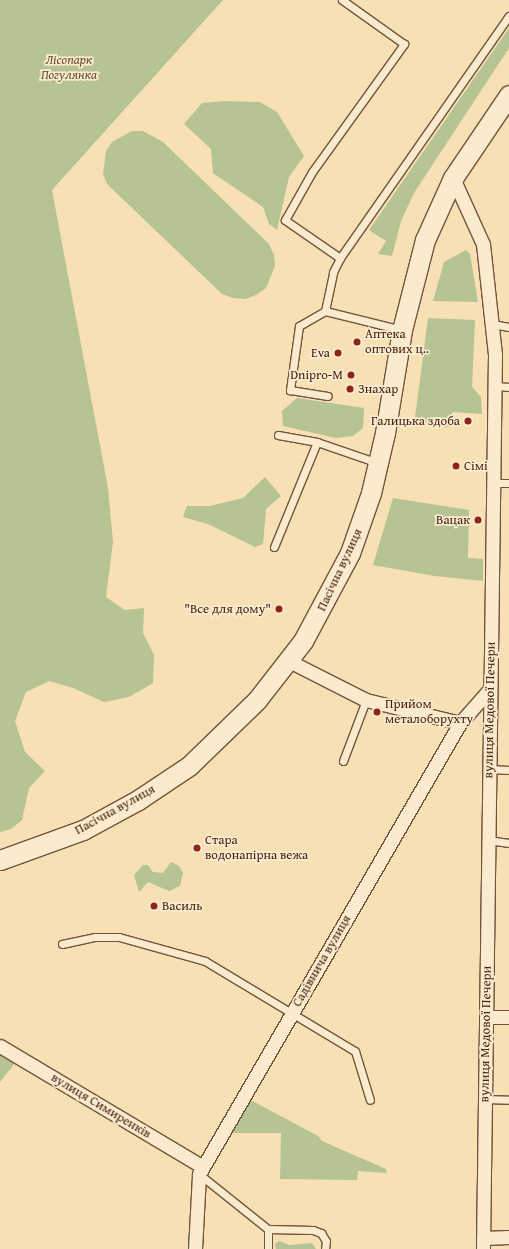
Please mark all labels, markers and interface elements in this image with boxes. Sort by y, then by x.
park label: Лісопарк Погулянка [41,53,97,84]
place label: Аптека оптових ц‥ [365,327,429,358]
marker: Аптека оптових ц‥ [352,337,362,347]
place label: Eva [311,345,330,361]
marker: Eva [333,348,343,358]
place label: Dnipro-M [290,367,343,383]
marker: Dnipro-M [346,370,356,380]
place label: Знахар [358,381,398,397]
marker: Знахар [345,384,355,394]
place label: Галицька здоба [371,413,460,429]
marker: Галицька здоба [463,416,473,426]
place label: Сімі [464,458,488,474]
marker: Сімі [451,461,461,471]
place label: Вацак [436,512,470,528]
marker: Вацак [473,515,483,525]
street label: Пасічна вулиця [314,526,366,614]
place label: "Все для дому" [184,601,271,617]
marker: "Все для дому" [274,604,284,614]
street label: вулиця Медової Печери [481,641,499,779]
place label: Прийом металоборухту [385,697,473,728]
marker: Прийом металоборухту [372,707,382,717]
street label: Пасічна вулиця [72,782,158,838]
place label: Стара водонапірна вежа [205,833,308,864]
marker: Стара водонапірна вежа [192,843,202,853]
place label: Василь [162,898,202,914]
marker: Василь [149,901,159,911]
street label: Садівнича вулиця [289,912,355,1010]
street label: вулиця Медової Печери [477,965,495,1103]
street label: вулиця Симиренків [48,1070,154,1142]

